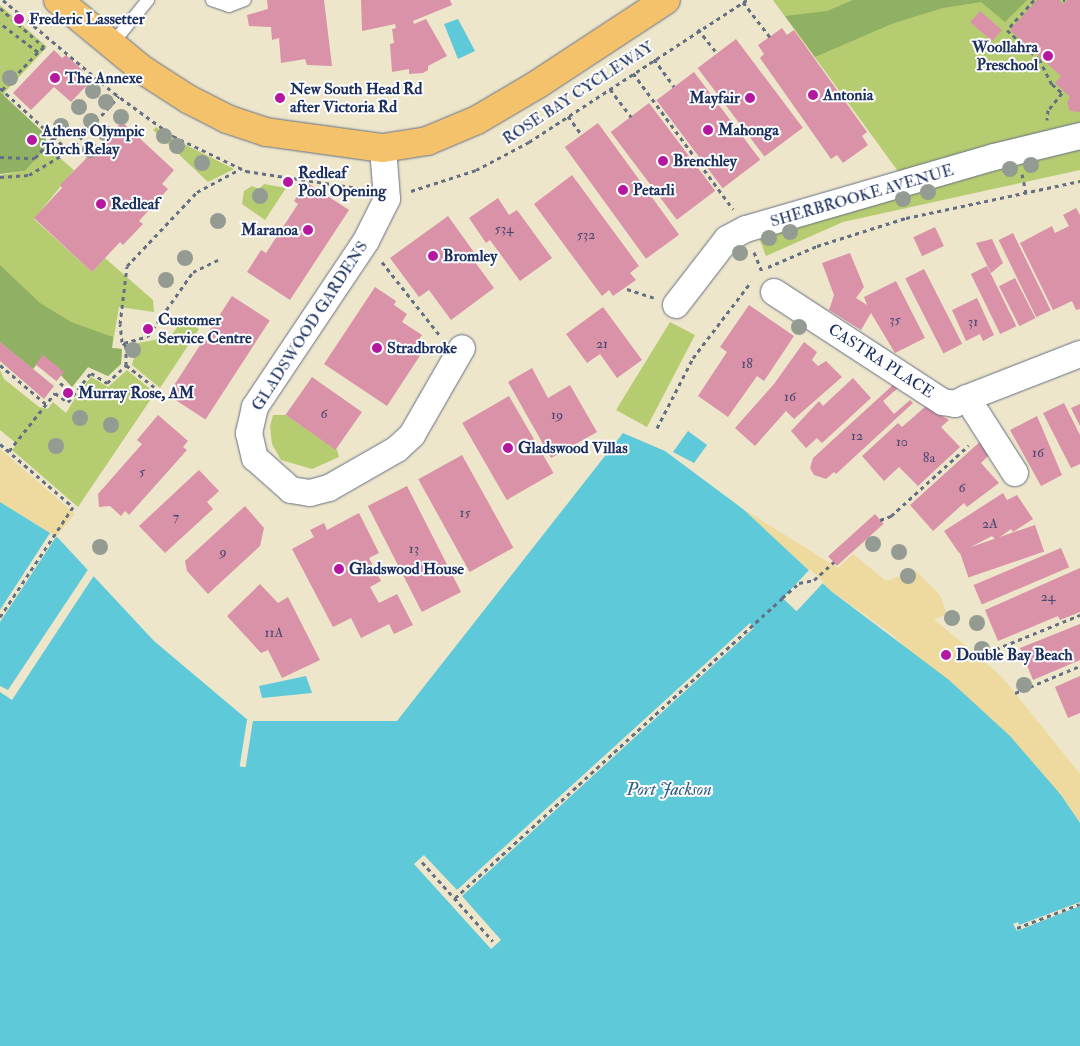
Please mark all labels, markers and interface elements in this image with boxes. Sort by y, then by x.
place label: Frederic Lassetter [29,9,145,29]
marker: Frederic Lassetter [13,13,25,25]
street label: ROSE BAY CYCLEWAY [499,37,657,149]
place label: Woollahra Preschool [972,37,1038,75]
marker: Woollahra Preschool [1042,50,1054,62]
place label: The Annexe [65,68,142,88]
marker: The Annexe [49,72,61,84]
place label: New South Head Rd after Victoria Rd [290,79,422,117]
place label: Antonia [823,85,873,105]
place label: Mayfair [689,88,740,108]
marker: Antonia [807,89,819,101]
marker: New South Head Rd after Victoria Rd [274,92,286,104]
marker: Mayfair [744,92,756,104]
place label: Mahonga [718,120,779,140]
place label: Athens Olympic Torch Relay [42,121,145,159]
marker: Mahonga [702,124,714,136]
marker: Athens Olympic Torch Relay [26,134,38,146]
place label: Brenchley [673,151,737,171]
marker: Brenchley [657,155,669,167]
street label: SHERBROOKE AVENUE [768,161,956,231]
place label: Redleaf Pool Opening [298,163,386,201]
marker: Redleaf Pool Opening [282,176,294,188]
place label: Petarli [633,180,675,200]
marker: Petarli [617,184,629,196]
place label: Redleaf [111,194,159,214]
marker: Redleaf [95,198,107,210]
place label: Maranoa [241,220,298,240]
house number: 534 [494,221,514,237]
marker: Maranoa [302,224,314,236]
house number: 532 [577,227,595,243]
street label: GLADSWOOD GARDENS [248,238,372,414]
place label: Bromley [443,246,497,266]
marker: Bromley [427,250,439,262]
place label: Customer Service Centre [158,310,252,348]
house number: 35 [889,312,901,328]
house number: 31 [968,314,978,330]
street label: CASTRA PLACE [825,320,937,402]
marker: Customer Service Centre [142,323,154,335]
house number: 21 [596,336,608,352]
place label: Stradbroke [387,338,457,358]
marker: Stradbroke [371,342,383,354]
house number: 18 [741,356,753,372]
place label: Murray Rose, AM [78,383,194,403]
marker: Murray Rose, AM [62,387,74,399]
house number: 16 [784,389,796,405]
house number: 6 [320,406,328,422]
house number: 19 [551,407,563,423]
house number: 12 [851,428,863,444]
house number: 10 [896,434,908,450]
place label: Gladswood Villas [518,438,628,458]
marker: Gladswood Villas [502,442,514,454]
house number: 16 [1032,445,1044,461]
house number: 8a [923,450,935,466]
house number: 5 [139,464,145,480]
house number: 6 [958,480,966,496]
house number: 15 [459,505,471,521]
house number: 7 [173,509,179,525]
house number: 2A [982,516,998,532]
house number: 13 [409,541,419,557]
house number: 9 [219,544,227,560]
place label: Gladswood House [349,559,464,579]
marker: Gladswood House [333,563,345,575]
house number: 24 [1041,589,1055,605]
house number: 11A [265,625,283,641]
place label: Double Bay Beach [956,645,1073,665]
marker: Double Bay Beach [940,649,952,661]
water label: Port Jackson [626,779,712,801]

